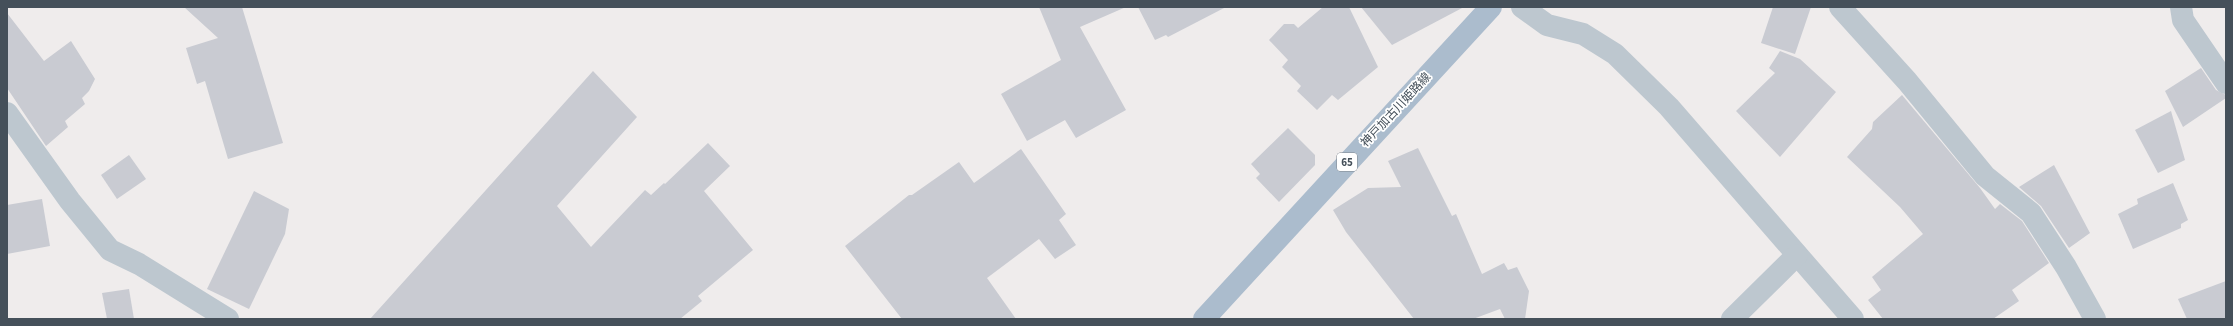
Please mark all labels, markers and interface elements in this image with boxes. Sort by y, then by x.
street label: 神戸加古川姫路線 [1357,69,1435,151]
road number: 65 [1337,153,1357,171]

